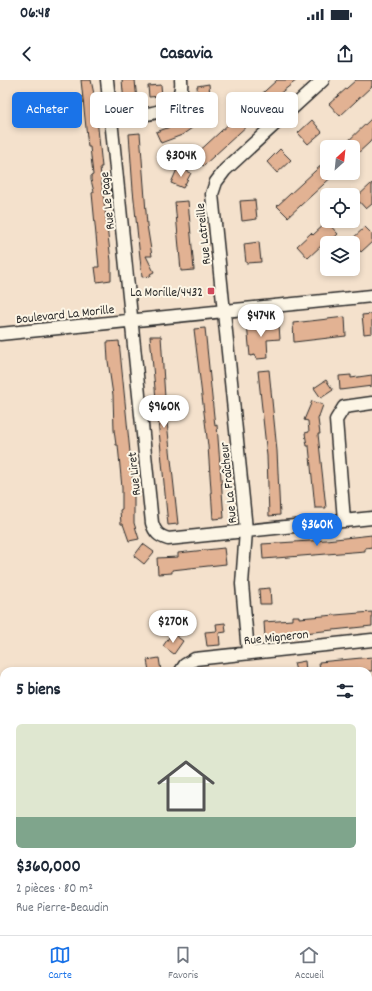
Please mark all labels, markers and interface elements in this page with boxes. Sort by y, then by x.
text: 06:48 [20,3,50,25]
text: Casavia [160,42,212,67]
icon: back [16,43,38,65]
icon: share [334,43,356,65]
chip: Acheter [12,92,82,128]
chip: Louer [90,92,148,128]
chip: Filtres [156,92,218,128]
chip: Nouveau [226,92,298,128]
north arrow [320,140,360,180]
map controls [320,140,360,276]
pin: $304K [153,144,209,178]
text: $304K [166,147,196,166]
street label: Rue Le Page [96,171,121,231]
button: locate [320,188,360,228]
street label: Rue Latreille [192,202,217,265]
button: layers [320,236,360,276]
place label: La Morille/4432 [130,284,203,303]
marker: La Morille/4432 [206,286,216,296]
street label: Boulevard La Morille [15,301,116,330]
pin: $474K [233,304,289,338]
text: $474K [247,307,275,326]
pin: $960K [136,395,192,429]
text: $960K [148,398,180,417]
street label: Rue La Fraîcheur [216,441,243,524]
street label: Rue Liret [124,451,147,496]
pin: $360K [289,513,345,547]
text: $360K [301,516,333,535]
pin: $270K [145,610,201,644]
text: $270K [158,613,188,632]
street label: Rue Migneron [243,626,309,651]
text: 5 biens [16,679,61,703]
icon: filters [334,680,356,702]
icon: home [150,750,222,822]
text: $360,000 [16,856,81,880]
text: 2 pièces · 80 m² [16,880,93,899]
text: Rue Pierre-Beaudin [16,899,109,918]
tab: Carte [48,944,72,984]
tab: Favoris [168,944,198,984]
tab: Accueil [295,944,324,984]

